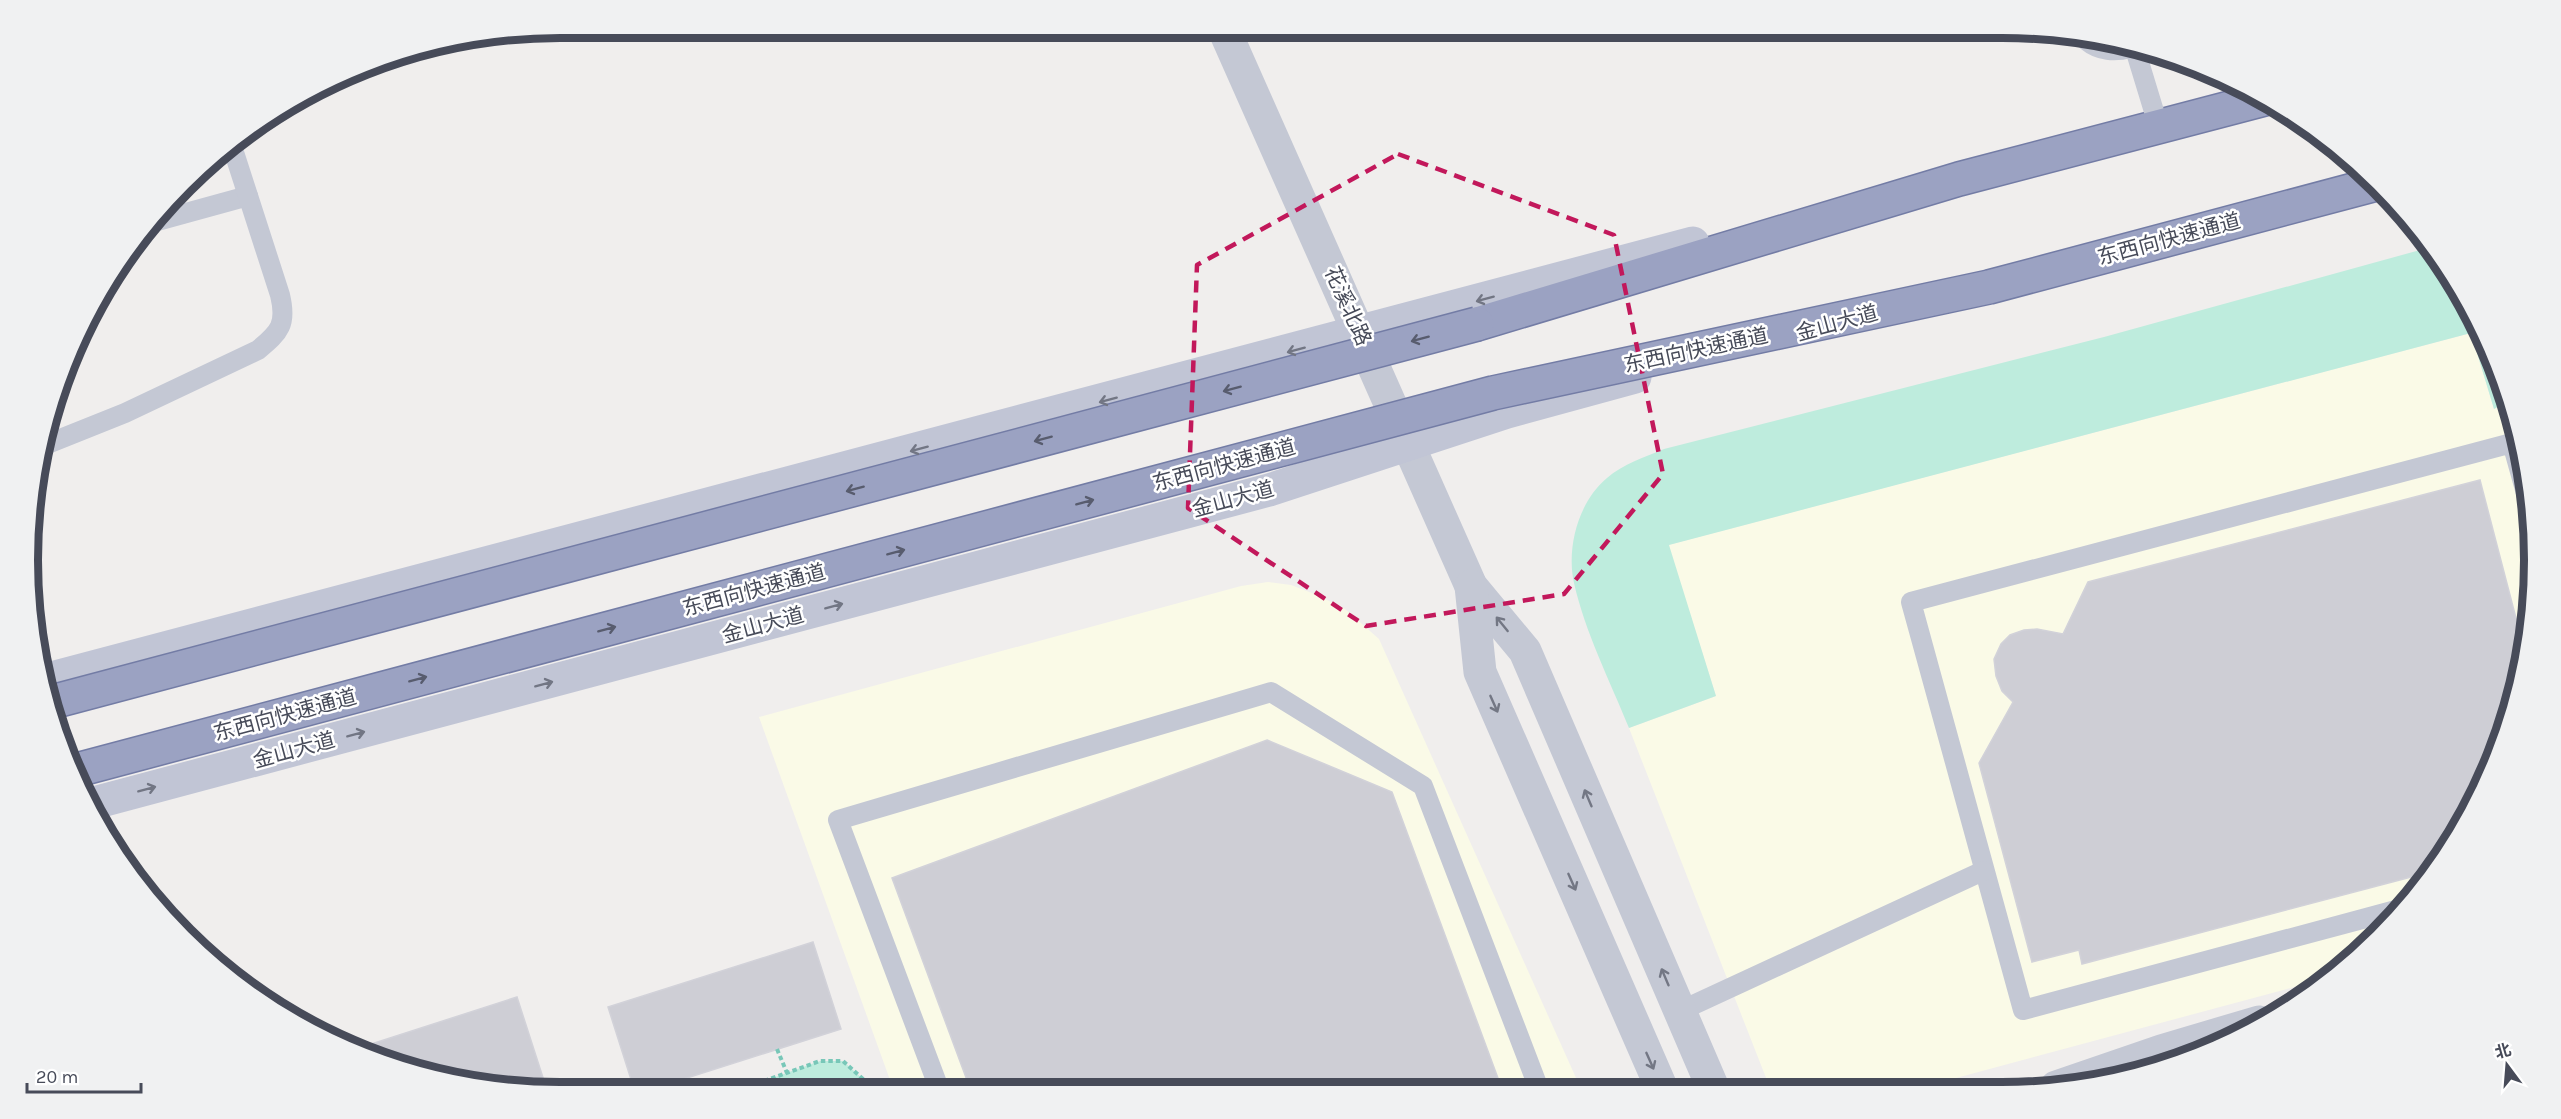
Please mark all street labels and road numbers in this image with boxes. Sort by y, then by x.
street label: 东西向快速通道 [2095,208,2243,270]
street label: 花溪北路 [1320,263,1376,349]
street label: 金山大道 [1793,301,1881,345]
street label: 东西向快速通道 [1622,323,1770,377]
street label: 东西向快速通道 [1150,434,1298,496]
street label: 金山大道 [1189,477,1277,521]
street label: 东西向快速通道 [680,559,828,621]
street label: 金山大道 [719,603,807,647]
street label: 东西向快速通道 [211,684,359,746]
street label: 金山大道 [250,728,338,772]

